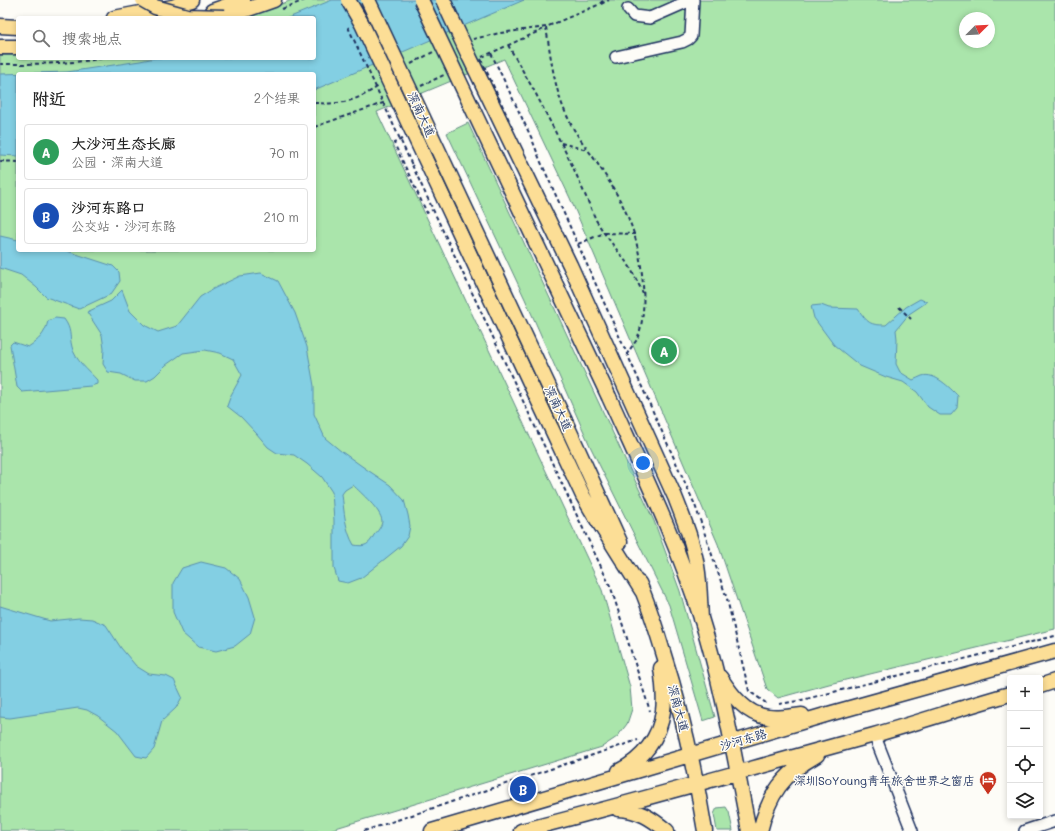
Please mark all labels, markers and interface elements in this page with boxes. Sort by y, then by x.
north arrow [959,12,995,48]
search box [16,16,316,60]
icon: search [30,27,52,49]
text: 搜索地点 [62,28,122,48]
text: 附近 [32,87,66,109]
text: 2个结果 [254,89,300,106]
street label: 深南大道 [405,89,439,139]
text: 大沙河生态长廊 [71,133,176,153]
text: A [41,144,51,161]
text: 70 m [269,144,299,161]
text: 公园 · 深南大道 [71,153,163,170]
text: 沙河东路口 [71,197,146,217]
text: B [42,208,50,225]
text: 210 m [263,208,299,225]
text: 公交站 · 沙河东路 [71,217,176,234]
pin: A [651,336,677,366]
street label: 深南大道 [542,383,576,433]
your location [633,453,653,473]
map controls [1007,675,1043,819]
button: + [1007,675,1043,711]
street label: 深南大道 [665,683,693,733]
button: − [1007,711,1043,747]
street label: 沙河东路 [718,725,768,753]
button: locate [1007,747,1043,783]
hotel icon: 深圳SoYoung青年旅舍世界之窗店 [978,770,998,795]
place label: 深圳SoYoung青年旅舍世界之窗店 [794,772,975,788]
pin: B [510,774,536,804]
button: layers [1007,783,1043,819]

